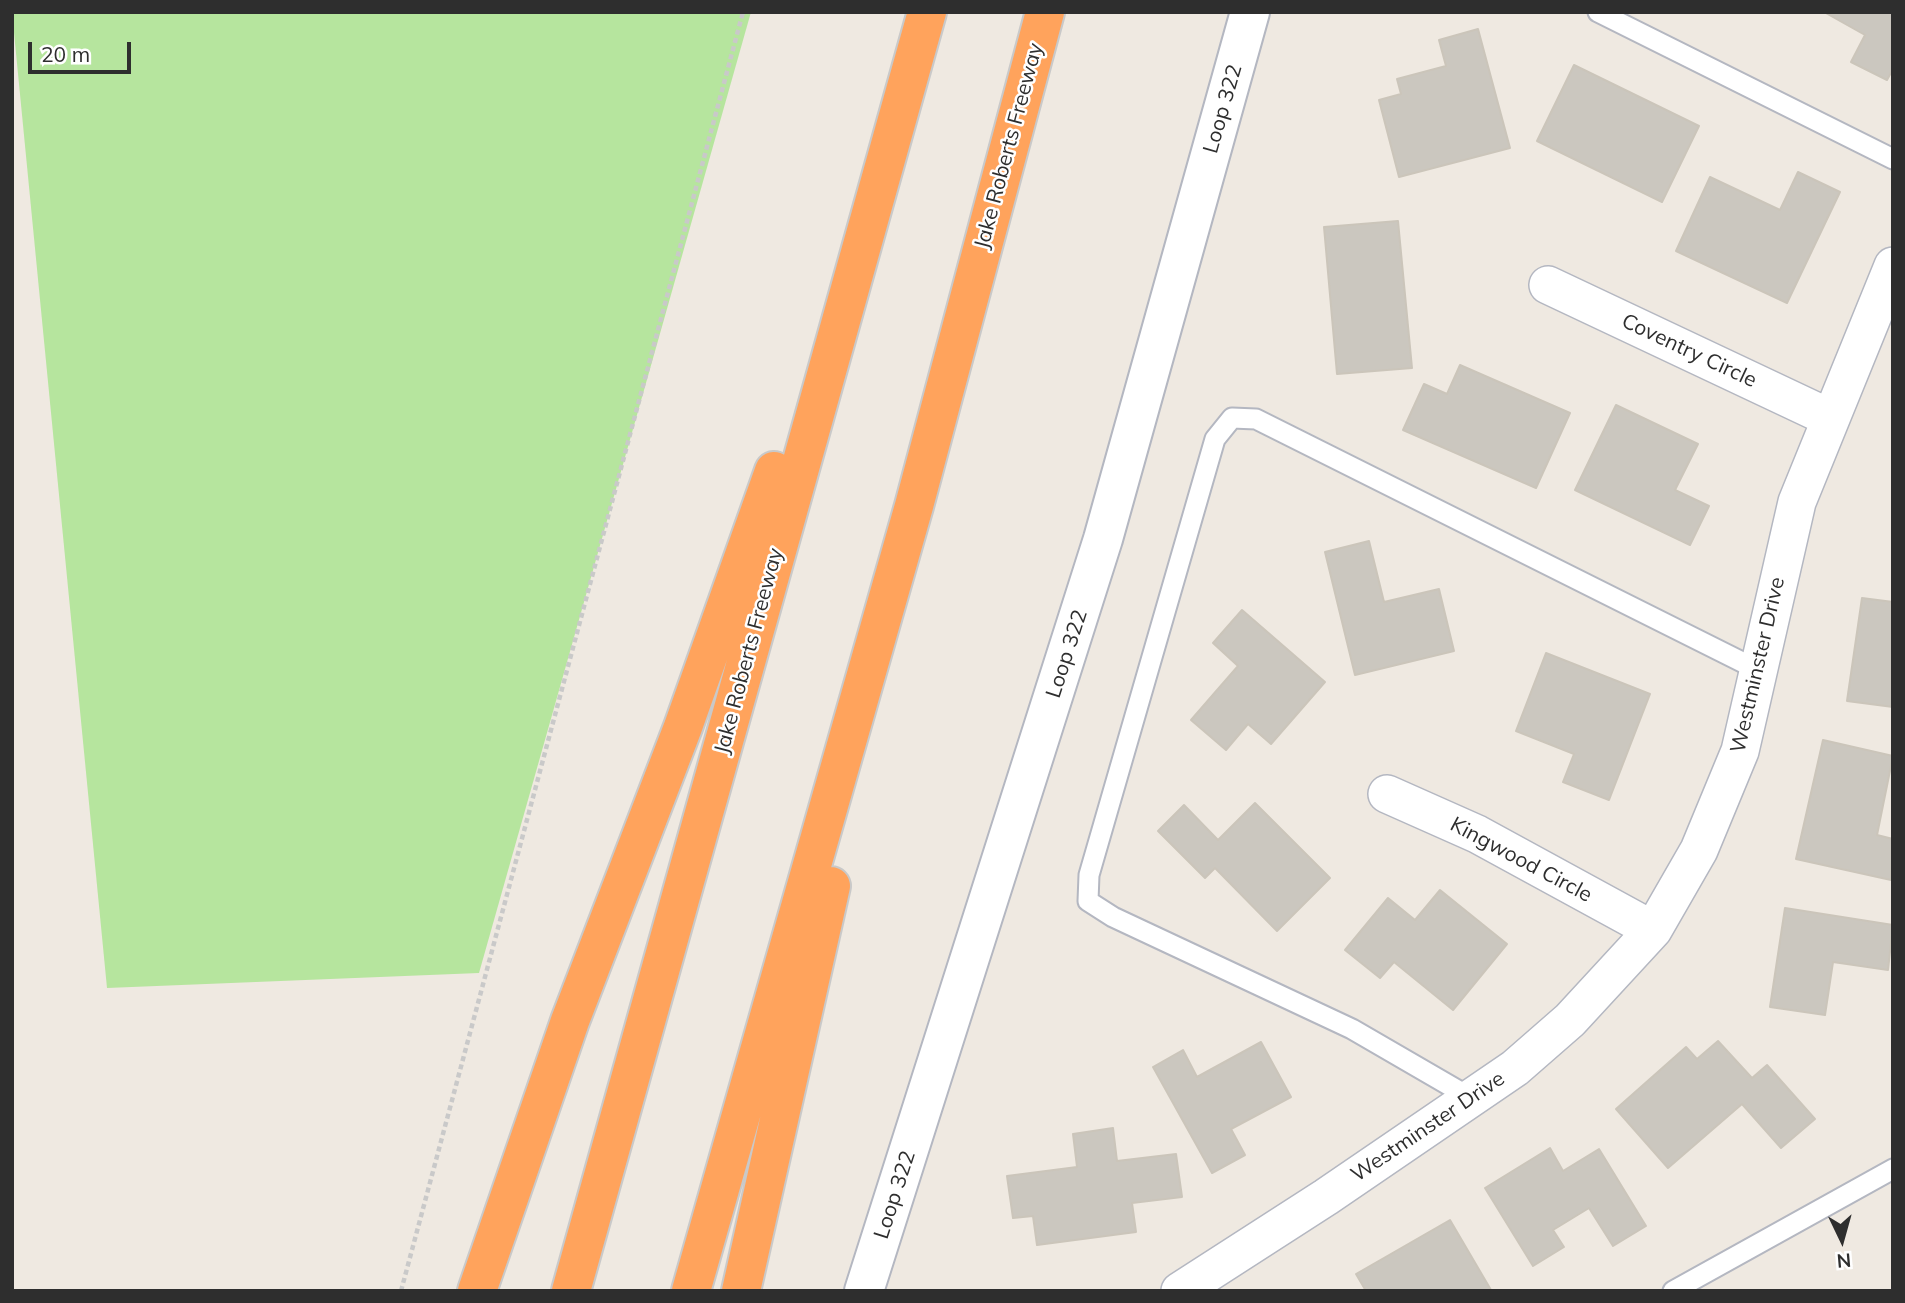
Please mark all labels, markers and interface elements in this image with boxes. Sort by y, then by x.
scale bar [32,28,135,72]
street label: Jake Roberts Freeway [969,40,1049,252]
text: 20 m [41,41,90,67]
street label: Loop 322 [1198,62,1248,156]
street label: Coventry Circle [1617,309,1761,393]
street label: Jake Roberts Freeway [709,545,789,757]
street label: Westminster Drive [1726,575,1790,755]
street label: Loop 322 [1041,607,1093,701]
street label: Kingwood Circle [1446,812,1596,908]
street label: Westminster Drive [1346,1066,1510,1188]
street label: Loop 322 [869,1148,921,1242]
north arrow [1807,1205,1877,1275]
text: N [1836,1248,1852,1273]

